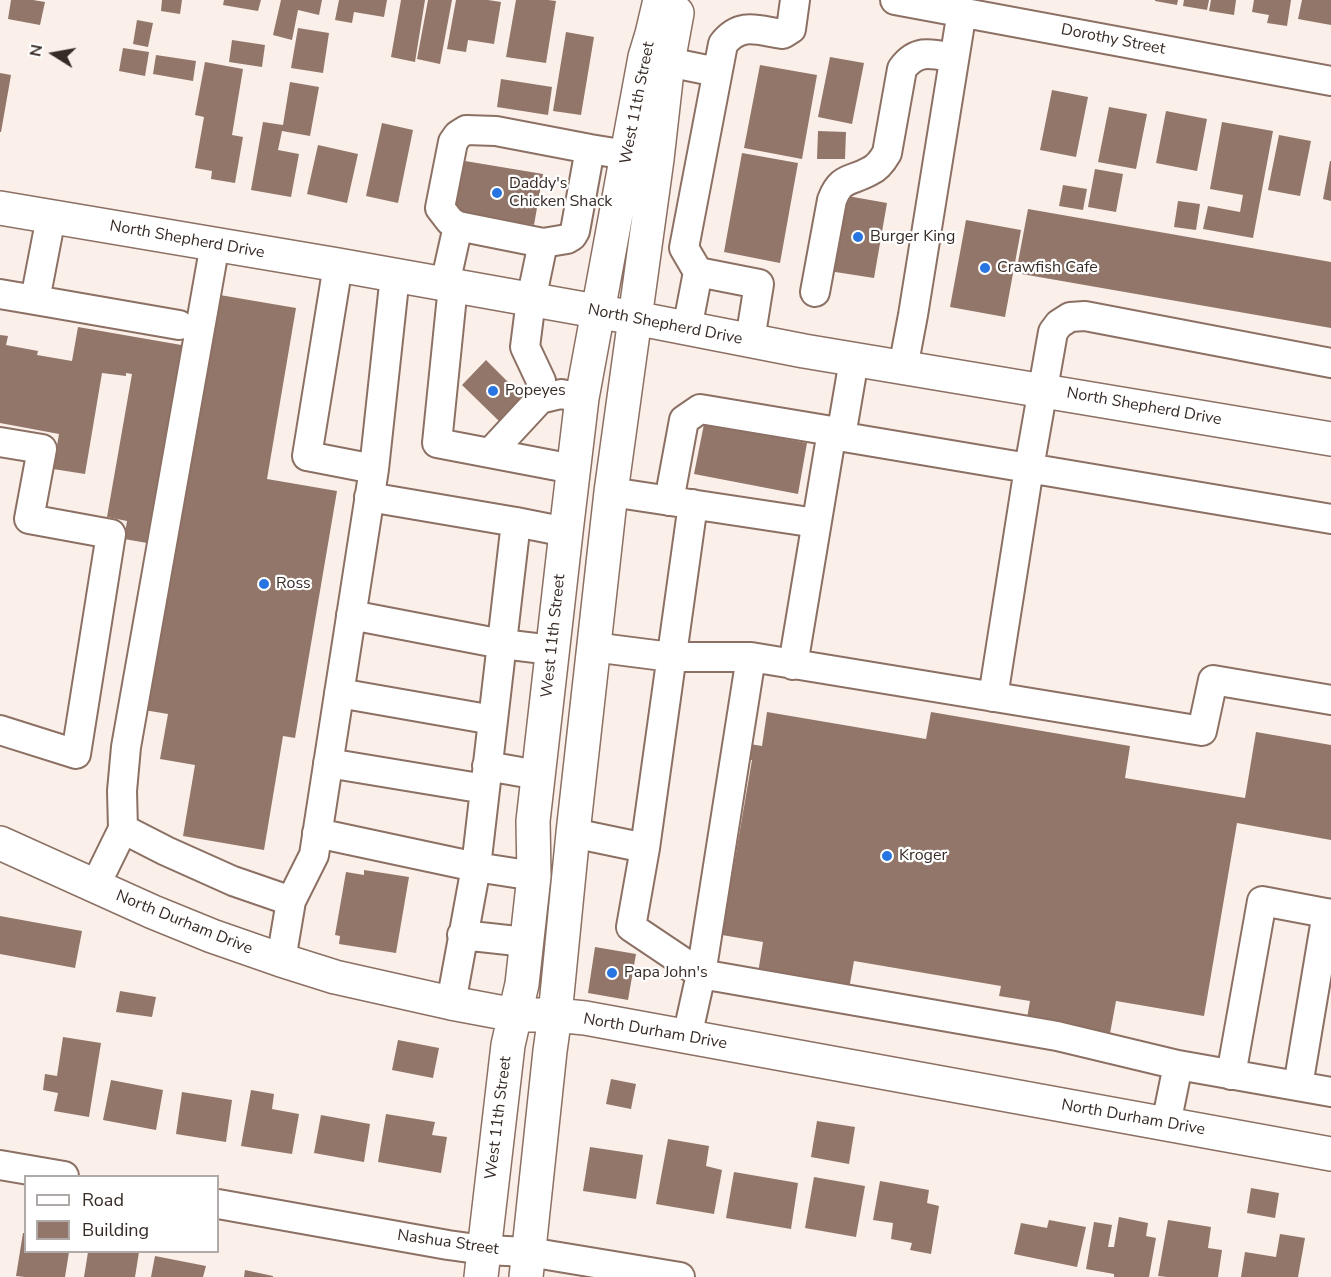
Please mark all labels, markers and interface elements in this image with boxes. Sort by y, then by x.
street label: Dorothy Street [1059,20,1167,60]
north arrow [24,24,84,84]
street label: West 11th Street [617,40,659,166]
text: N [24,43,48,59]
place label: Daddy's Chicken Shack [509,174,612,212]
marker: Daddy's Chicken Shack [490,186,504,200]
street label: North Shepherd Drive [108,217,266,263]
place label: Burger King [870,227,955,247]
marker: Burger King [851,230,865,244]
place label: Crawfish Cafe [997,258,1098,278]
marker: Crawfish Cafe [978,261,992,275]
street label: North Shepherd Drive [586,301,744,349]
place label: Popeyes [505,381,566,401]
marker: Popeyes [486,384,500,398]
street label: North Shepherd Drive [1065,384,1223,430]
street label: West 11th Street [538,573,570,699]
place label: Ross [276,574,311,594]
marker: Ross [257,577,271,591]
place label: Kroger [899,846,947,866]
marker: Kroger [880,849,894,863]
street label: North Durham Drive [113,887,255,959]
place label: Papa John's [624,963,708,983]
marker: Papa John's [605,966,619,980]
street label: North Durham Drive [582,1010,728,1054]
street label: West 11th Street [482,1055,516,1181]
street label: North Durham Drive [1060,1096,1206,1140]
legend [24,1175,219,1253]
text: Road [82,1188,124,1212]
text: Building [82,1218,149,1242]
street label: Nashua Street [396,1226,500,1260]

